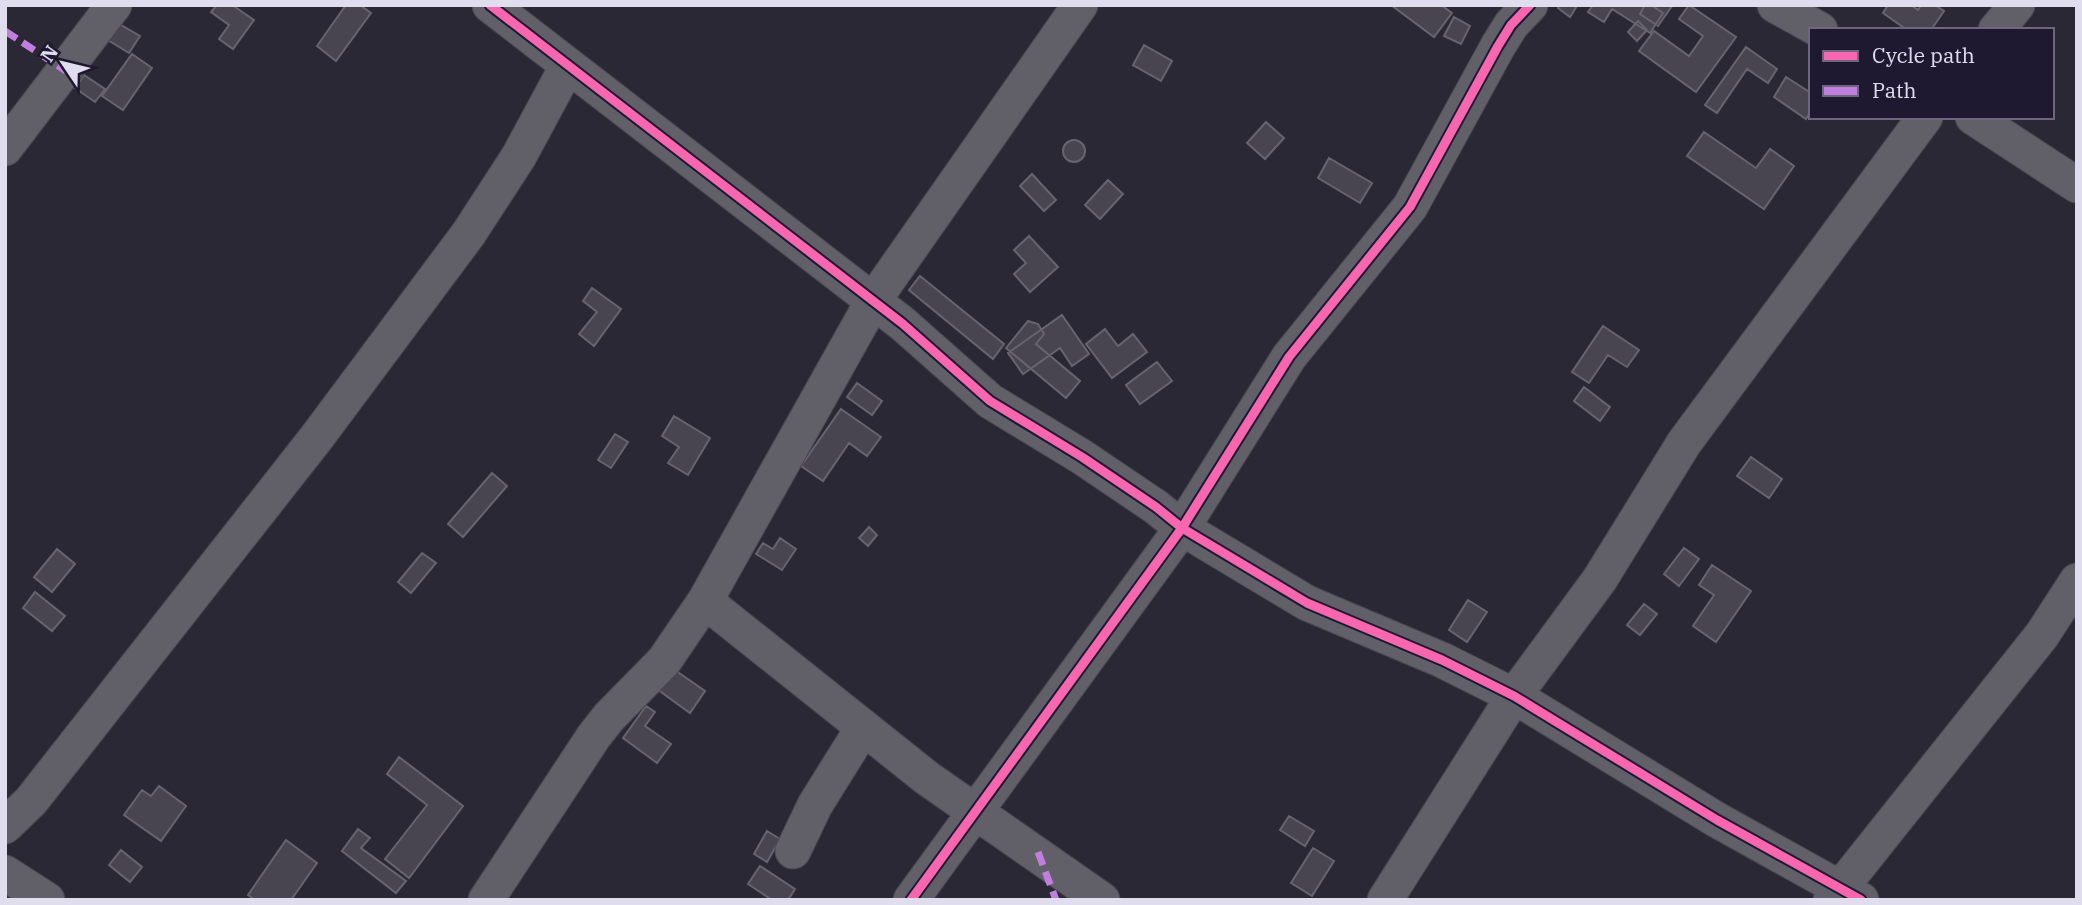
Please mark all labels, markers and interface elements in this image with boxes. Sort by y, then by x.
north arrow [28,28,98,98]
legend [1809,28,2054,119]
text: N [35,40,63,66]
text: Cycle path [1872,41,1975,69]
text: Path [1872,76,1917,104]

